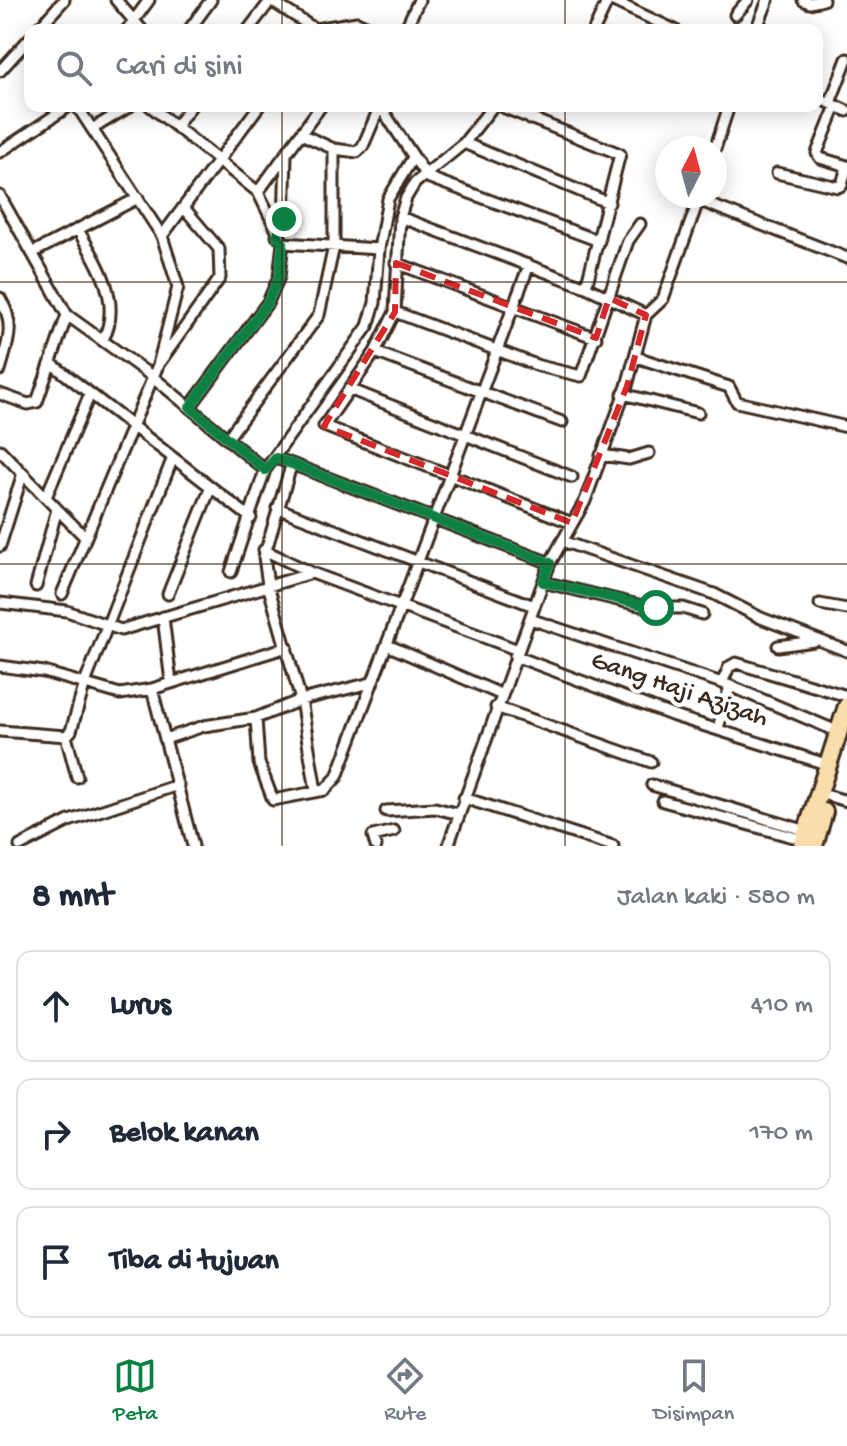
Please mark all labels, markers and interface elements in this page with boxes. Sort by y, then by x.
search box [24,24,823,112]
icon: search [52,46,96,90]
text: Cari di sini [116,51,243,86]
north arrow [655,136,727,208]
route end [266,201,302,237]
route start [638,590,674,626]
street label: Gang Haji Azizah [586,646,772,736]
text: 8 mnt [32,878,113,918]
text: Jalan kaki · 580 m [617,883,815,914]
icon: ahead [34,984,78,1028]
text: Lurus [110,989,171,1024]
text: 410 m [751,991,813,1022]
icon: right [34,1112,78,1156]
text: Belok kanan [110,1117,259,1152]
text: 170 m [750,1119,813,1150]
icon: arrive [34,1240,78,1284]
text: Tiba di tujuan [110,1245,279,1280]
tab: Peta [113,1354,158,1428]
tab: Rute [383,1354,427,1428]
tab: Disimpan [653,1354,734,1428]

